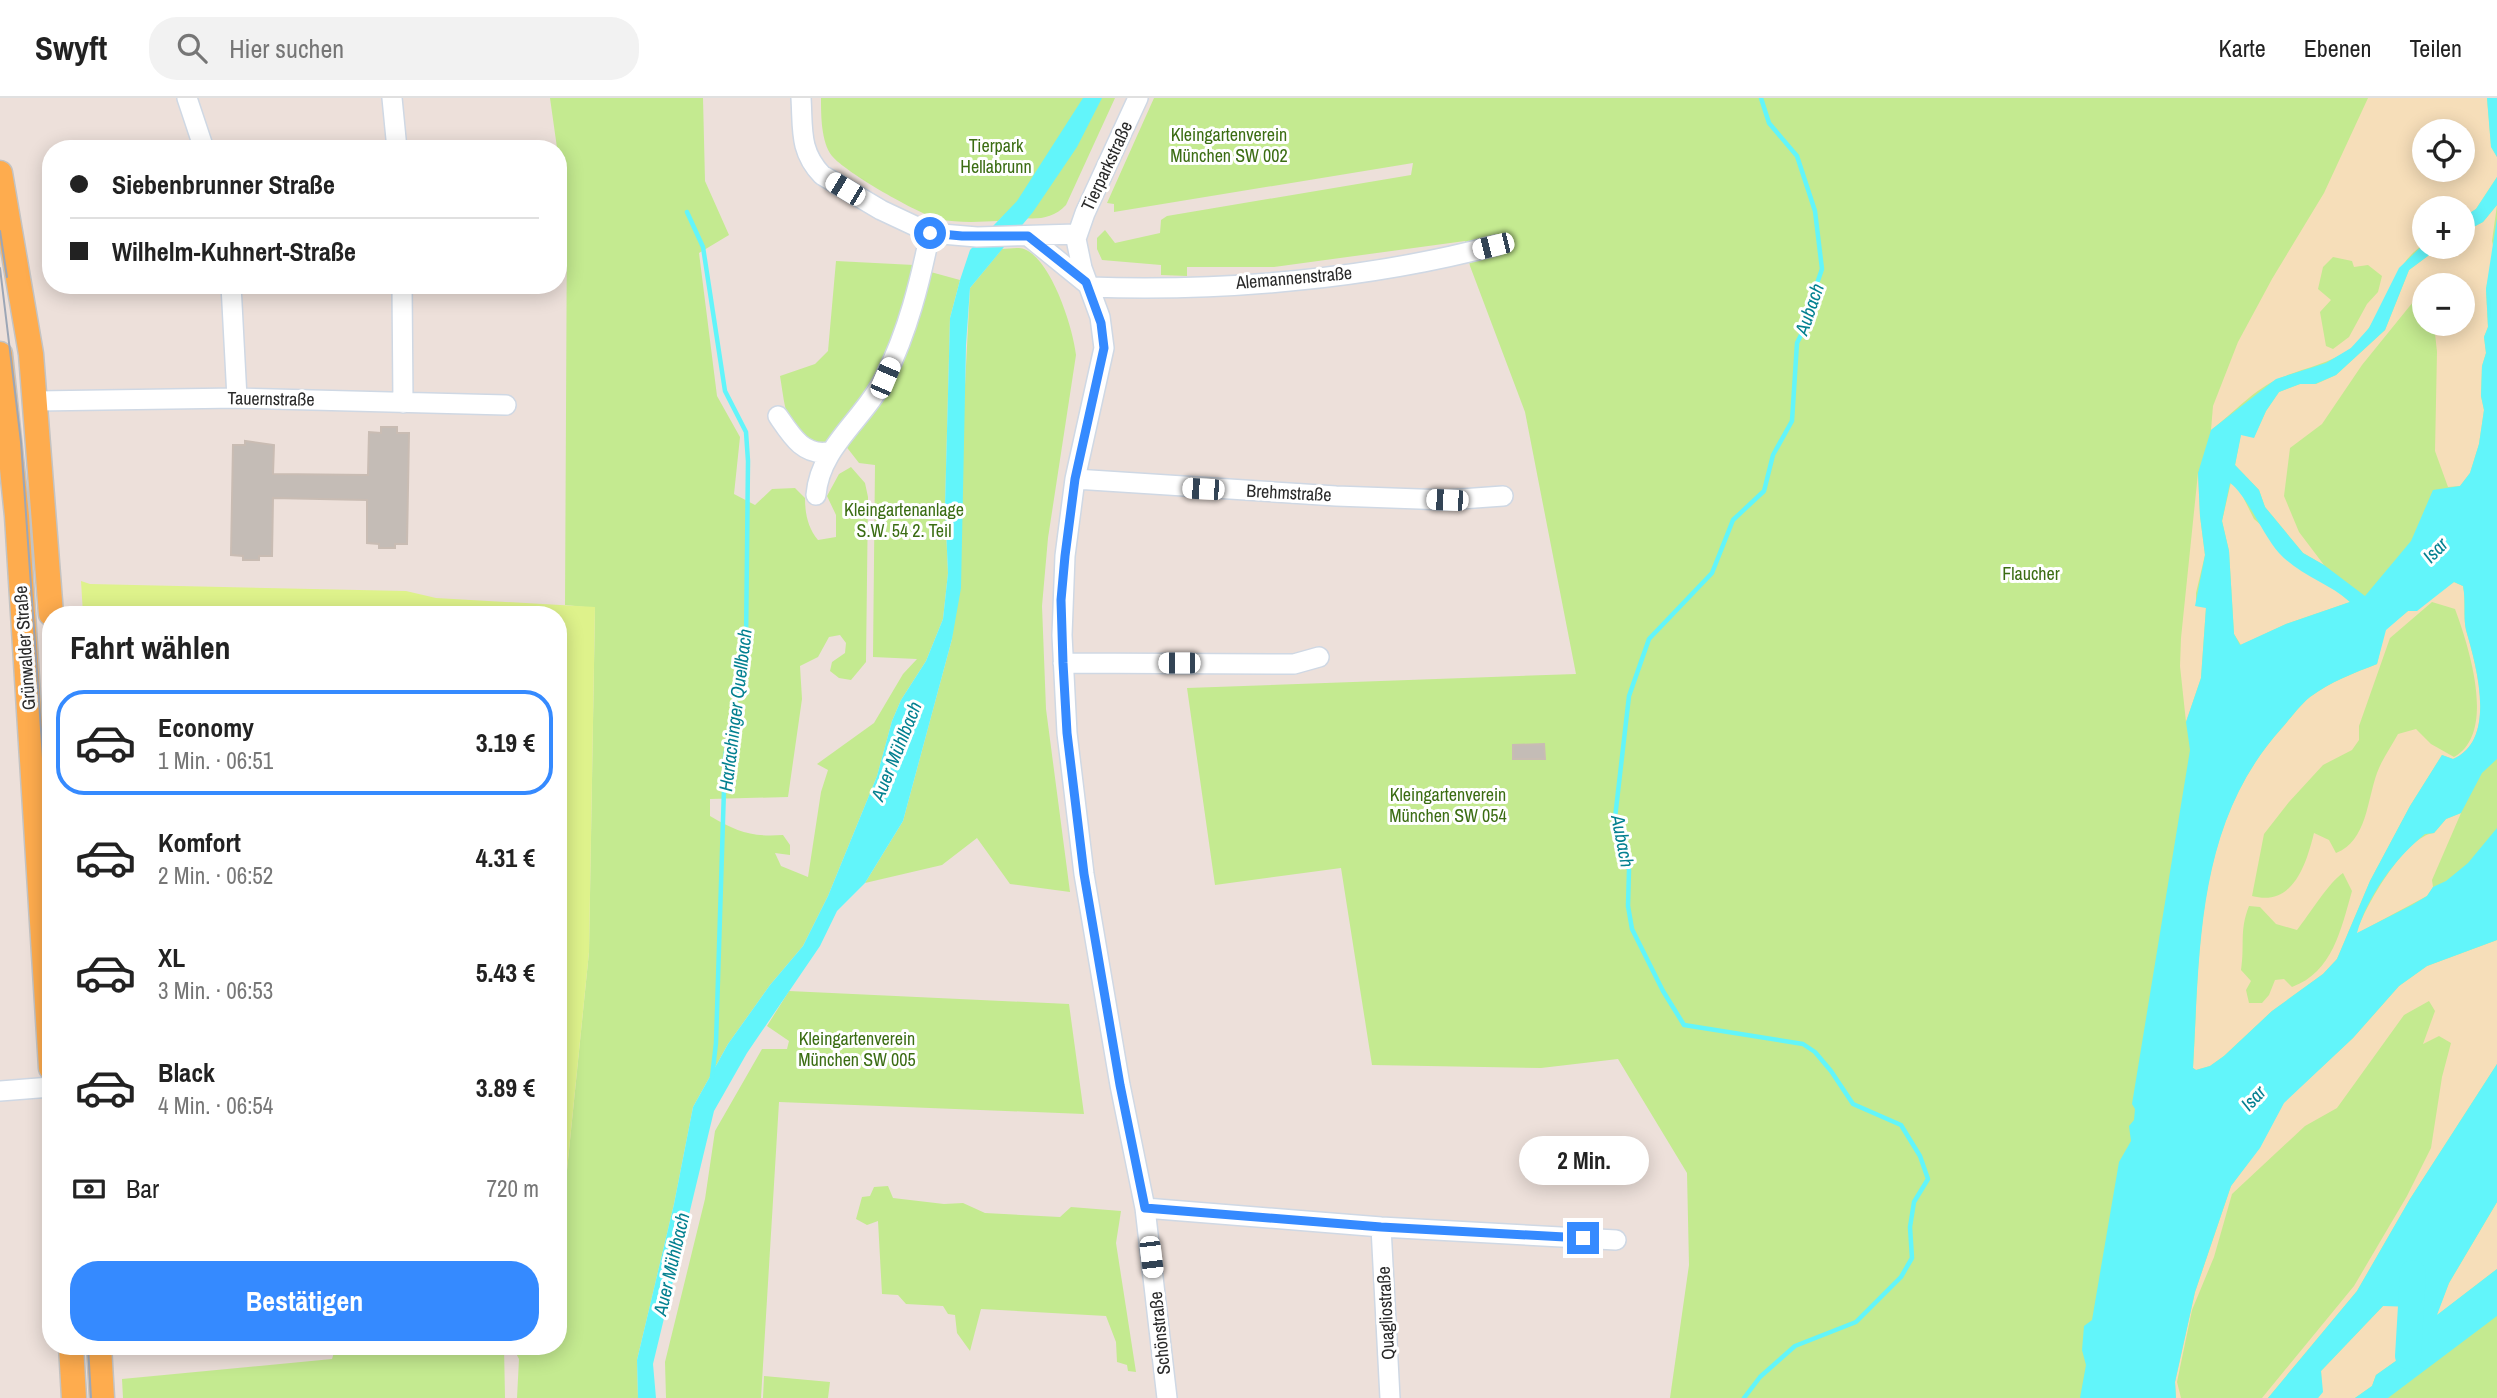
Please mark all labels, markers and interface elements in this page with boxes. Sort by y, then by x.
search box [149,17,639,80]
text: Swyft [35,26,107,70]
icon: search [173,29,211,67]
text: Hier suchen [229,31,344,66]
text: Karte [2219,32,2266,64]
text: Ebenen [2304,32,2371,64]
text: Teilen [2409,32,2462,64]
street label: Tierparkstraße [1075,117,1138,215]
map controls [2412,119,2475,336]
button: locate [2412,119,2475,182]
park label: Kleingartenverein München SW 002 [1170,122,1288,168]
park label: Tierpark Hellabrunn [960,133,1032,179]
text: Siebenbrunner Straße [112,167,335,202]
car [822,169,869,209]
button: + [2412,196,2475,259]
route start [914,217,946,249]
car [1471,231,1516,261]
text: Wilhelm-Kuhnert-Straße [112,234,356,269]
street label: Alemannenstraße [1234,260,1353,295]
button: − [2412,273,2475,336]
water label: Aubach [1788,280,1830,339]
car [868,355,903,401]
street label: Tauernstraße [227,385,315,412]
car [1182,477,1225,501]
street label: Brehmstraße [1246,478,1332,507]
car [1426,489,1469,511]
park label: Kleingartenanlage S.W. 54 2. Teil [844,497,964,543]
water label: Isar [2417,531,2454,568]
park label: Flaucher [2002,561,2060,586]
street label: Grünwalder Straße [8,585,41,711]
text: Fahrt wählen [70,626,231,669]
water label: Harlachinger Quellbach [712,627,758,793]
car [1159,653,1201,674]
water label: Auer Mühlbach [864,698,928,805]
text: Economy [158,710,254,745]
icon: car [74,711,137,774]
text: 3.19 € [476,725,535,760]
text: 1 Min. · 06:51 [158,745,273,776]
park label: Kleingartenverein München SW 054 [1389,782,1507,828]
water label: Aubach [1605,812,1641,869]
text: Komfort [158,825,241,860]
icon: car [74,826,137,889]
text: 4.31 € [476,840,535,875]
text: 2 Min. · 06:52 [158,860,273,891]
text: XL [158,940,185,975]
icon: car [74,941,137,1004]
text: 5.43 € [476,955,535,990]
text: 3 Min. · 06:53 [158,975,273,1006]
park label: Kleingartenverein München SW 005 [798,1026,916,1072]
text: Black [158,1055,215,1090]
icon: car [74,1056,137,1119]
text: 3.89 € [476,1070,535,1105]
water label: Isar [2235,1079,2272,1116]
text: 4 Min. · 06:54 [158,1090,273,1121]
callout: 2 Min. [1518,1136,1648,1186]
text: 2 Min. [1557,1145,1611,1176]
icon: cash [70,1170,108,1208]
text: Bar [126,1171,159,1206]
text: 720 m [487,1173,539,1204]
water label: Auer Mühlbach [646,1210,695,1319]
route end [1567,1222,1599,1254]
car [1139,1235,1164,1279]
button: Bestätigen [70,1261,539,1341]
street label: Quagliostraße [1371,1266,1400,1360]
street label: Schönstraße [1143,1290,1176,1376]

